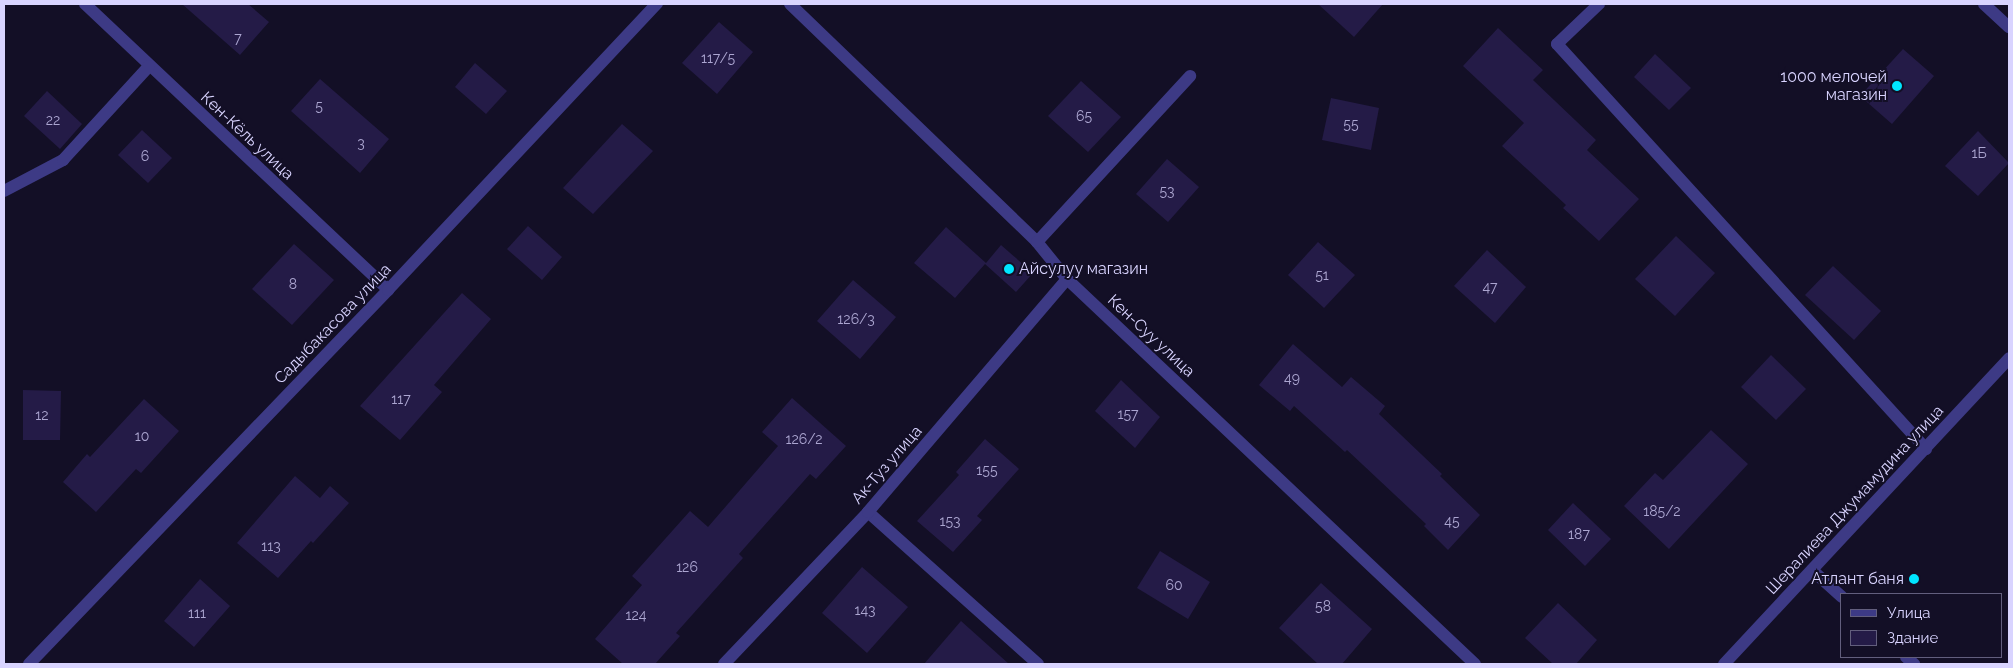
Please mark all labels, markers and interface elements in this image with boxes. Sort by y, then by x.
house number: 7 [234,30,242,46]
house number: 117/5 [701,50,735,66]
place label: 1000 мелочей магазин [1780,67,1887,105]
marker: 1000 мелочей магазин [1891,80,1903,92]
street label: Кен-Кёль улица [196,88,298,184]
house number: 5 [315,98,323,114]
house number: 65 [1076,108,1092,124]
house number: 22 [46,112,60,128]
house number: 55 [1343,116,1359,132]
house number: 3 [357,135,365,151]
house number: 1Б [1971,145,1987,161]
house number: 6 [141,148,149,164]
house number: 53 [1159,183,1175,199]
place label: Айсулуу магазин [1019,259,1148,279]
street label: Садыбакасова улица [270,260,396,388]
marker: Айсулуу магазин [1003,263,1015,275]
house number: 51 [1315,267,1329,283]
house number: 8 [289,276,297,292]
house number: 47 [1482,279,1498,295]
street label: Кен-Суу улица [1103,291,1199,381]
house number: 126/3 [837,311,875,327]
house number: 49 [1284,370,1300,386]
house number: 117 [391,391,411,407]
street label: Шералиева Джумамудина улица [1762,401,1948,599]
house number: 157 [1117,406,1139,422]
house number: 12 [35,407,49,423]
street label: Ак-Туз улица [848,422,926,508]
house number: 10 [135,428,149,444]
house number: 126/2 [785,431,823,447]
house number: 155 [976,462,998,478]
house number: 185/2 [1643,503,1681,519]
house number: 153 [939,513,961,529]
house number: 45 [1444,513,1460,529]
house number: 187 [1568,526,1590,542]
house number: 113 [261,538,281,554]
house number: 126 [676,559,698,575]
place label: Атлант баня [1811,569,1904,589]
marker: Атлант баня [1908,573,1920,585]
house number: 60 [1165,577,1183,593]
legend [1840,593,2003,658]
house number: 58 [1315,598,1331,614]
house number: 143 [854,602,876,618]
text: Улица [1887,604,1931,622]
house number: 111 [188,605,206,621]
house number: 124 [626,607,646,623]
text: Здание [1887,629,1938,647]

